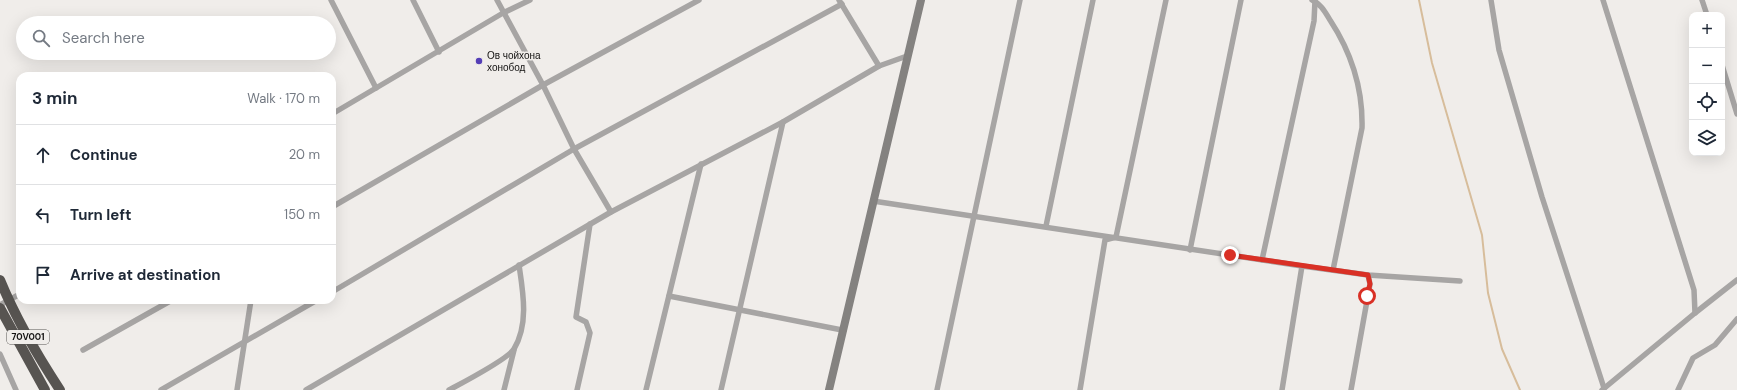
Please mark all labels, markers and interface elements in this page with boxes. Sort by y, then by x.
map controls [1689,12,1725,156]
button: + [1689,12,1725,48]
search box [16,16,336,60]
icon: search [30,27,52,49]
text: Search here [62,28,145,48]
button: − [1689,48,1725,84]
place label: Ов чойхона хонобод [487,49,541,74]
marker: Ов чойхона хонобод [474,56,484,66]
button: locate [1689,84,1725,120]
text: 3 min [32,87,77,109]
text: Walk · 170 m [247,90,320,107]
button: layers [1689,120,1725,156]
icon: ahead [32,144,54,166]
text: Continue [70,145,138,165]
text: 20 m [289,146,320,163]
icon: left [32,204,54,226]
text: Turn left [70,205,131,225]
text: 150 m [284,206,320,223]
route end [1221,246,1239,264]
icon: arrive [32,264,54,286]
text: Arrive at destination [70,265,221,285]
route start [1358,287,1376,305]
road number: 70V001 [7,330,49,344]

